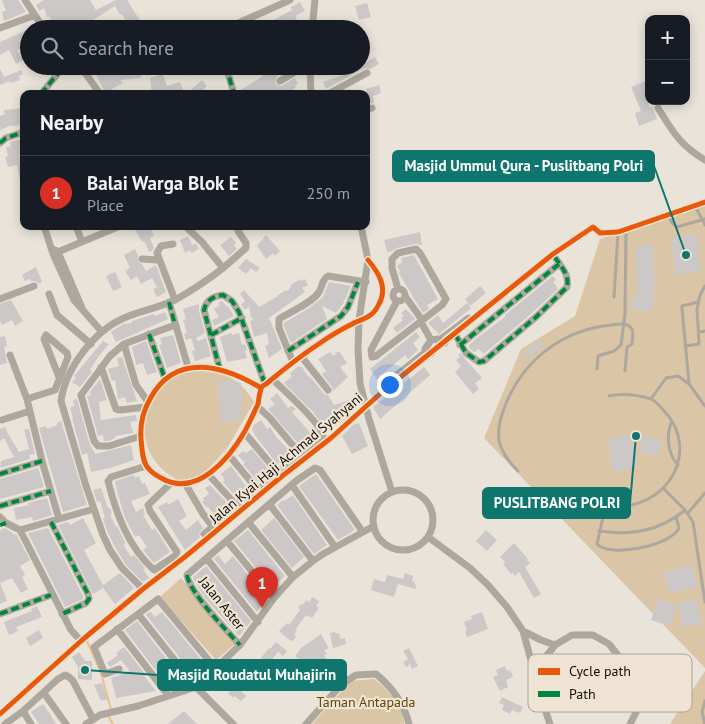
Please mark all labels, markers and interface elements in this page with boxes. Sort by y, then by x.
map controls [645,15,690,105]
button: + [645,15,690,60]
search box [20,20,370,75]
icon: search [38,34,66,62]
text: Search here [78,36,174,60]
button: − [645,60,690,105]
text: Nearby [40,109,103,136]
callout: Masjid Ummul Qura - Puslitbang Polri [393,151,654,181]
text: Masjid Ummul Qura - Puslitbang Polri [405,156,643,175]
text: Balai Warga Blok E [87,171,239,195]
text: 1 [51,183,61,203]
text: 250 m [307,183,350,203]
text: Place [87,195,124,215]
your location [377,372,403,398]
street label: Jalan Kyai Haji Achmad Syahyani [205,389,366,528]
callout: PUSLITBANG POLRI [483,488,630,518]
text: PUSLITBANG POLRI [494,493,620,512]
pin: 1 [246,567,278,608]
street label: Jalan Aster [194,572,249,634]
legend [528,654,692,712]
callout: Masjid Roudatul Muhajirin [158,660,346,690]
text: Cycle path [569,662,631,680]
text: Masjid Roudatul Muhajirin [168,665,336,684]
text: Path [569,685,596,703]
park label: Taman Antapada [316,693,416,711]

